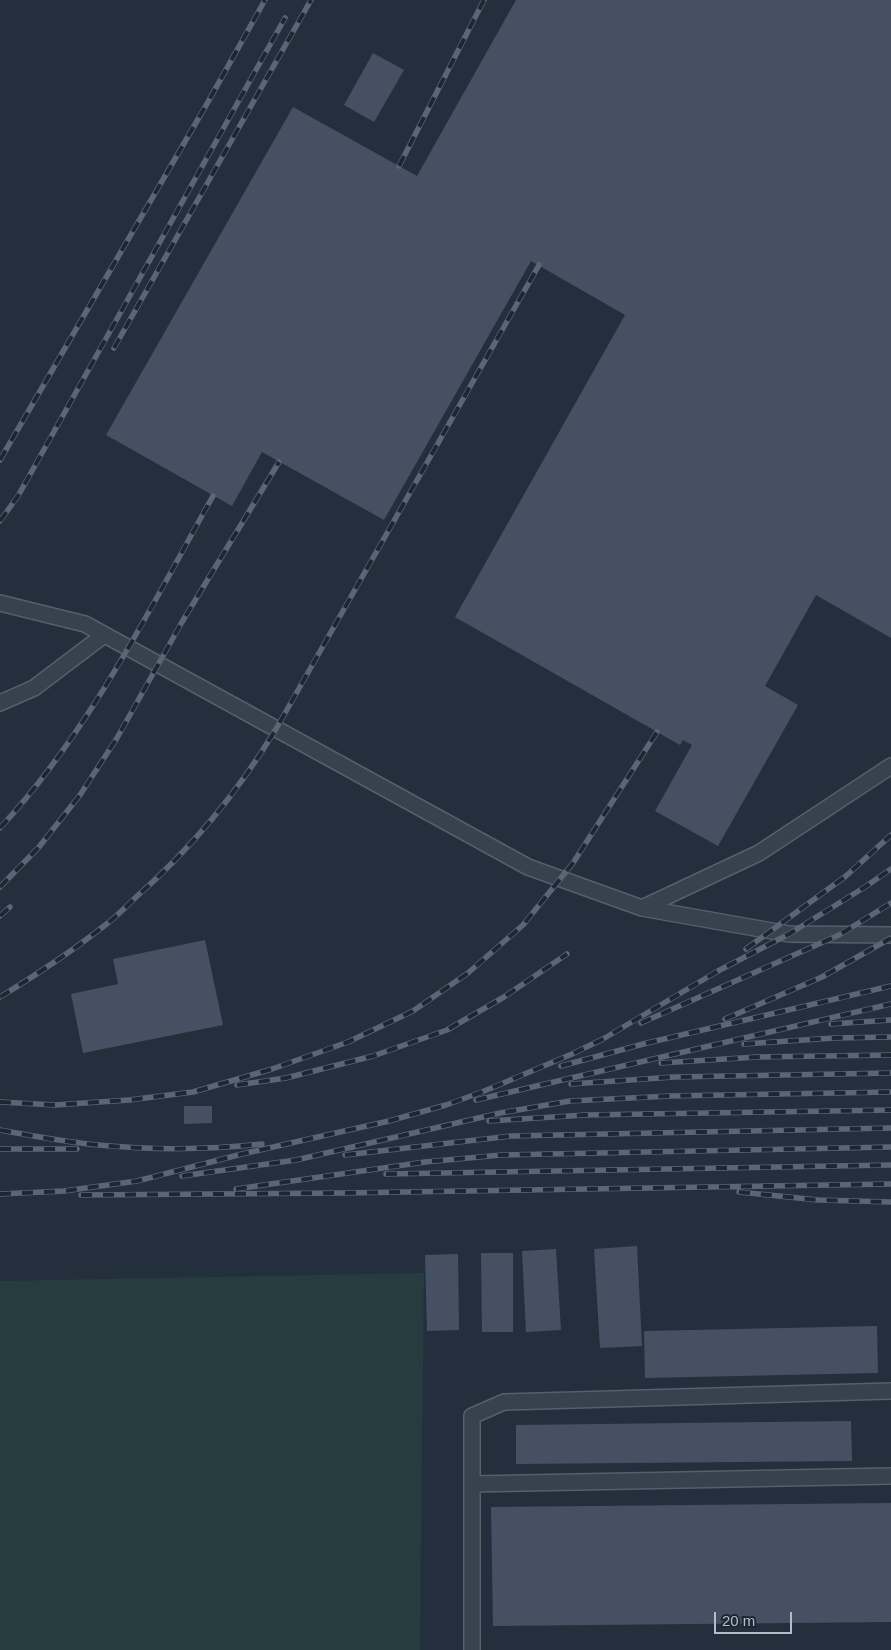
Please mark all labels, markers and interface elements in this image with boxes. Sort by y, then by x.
scale bar [716,1602,794,1634]
text: 20 m [722,1612,755,1629]

